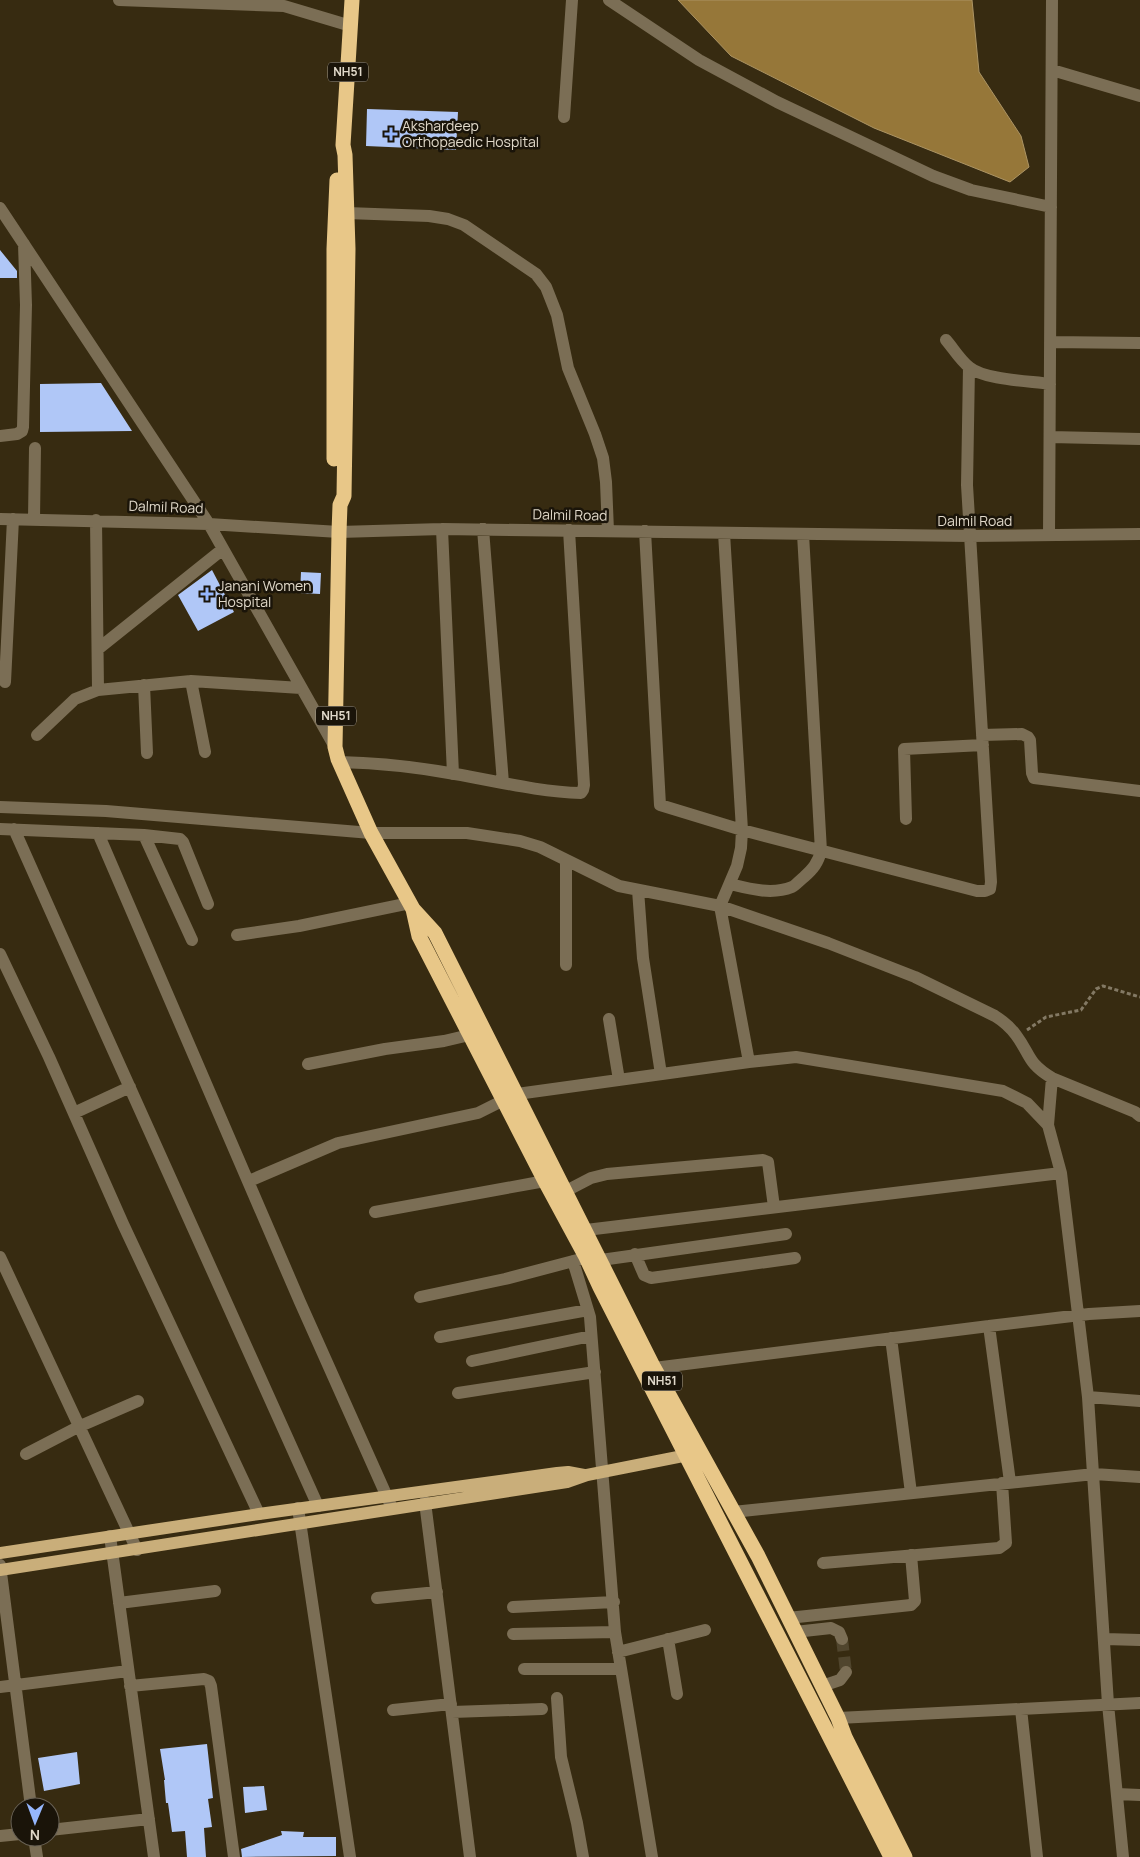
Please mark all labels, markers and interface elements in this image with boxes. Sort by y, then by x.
road number: NH51 [328,62,368,82]
place label: Akshardeep Orthopaedic Hospital [402,116,539,151]
marker: Akshardeep Orthopaedic Hospital [384,127,398,141]
street label: Dalmil Road [128,496,204,517]
street label: Dalmil Road [532,504,608,525]
street label: Dalmil Road [938,511,1012,530]
place label: Janani Women Hospital [218,576,311,611]
marker: Janani Women Hospital [200,587,214,601]
road number: NH51 [316,706,356,726]
road number: NH51 [642,1372,682,1390]
north arrow [10,1797,60,1847]
text: N [30,1826,40,1845]

